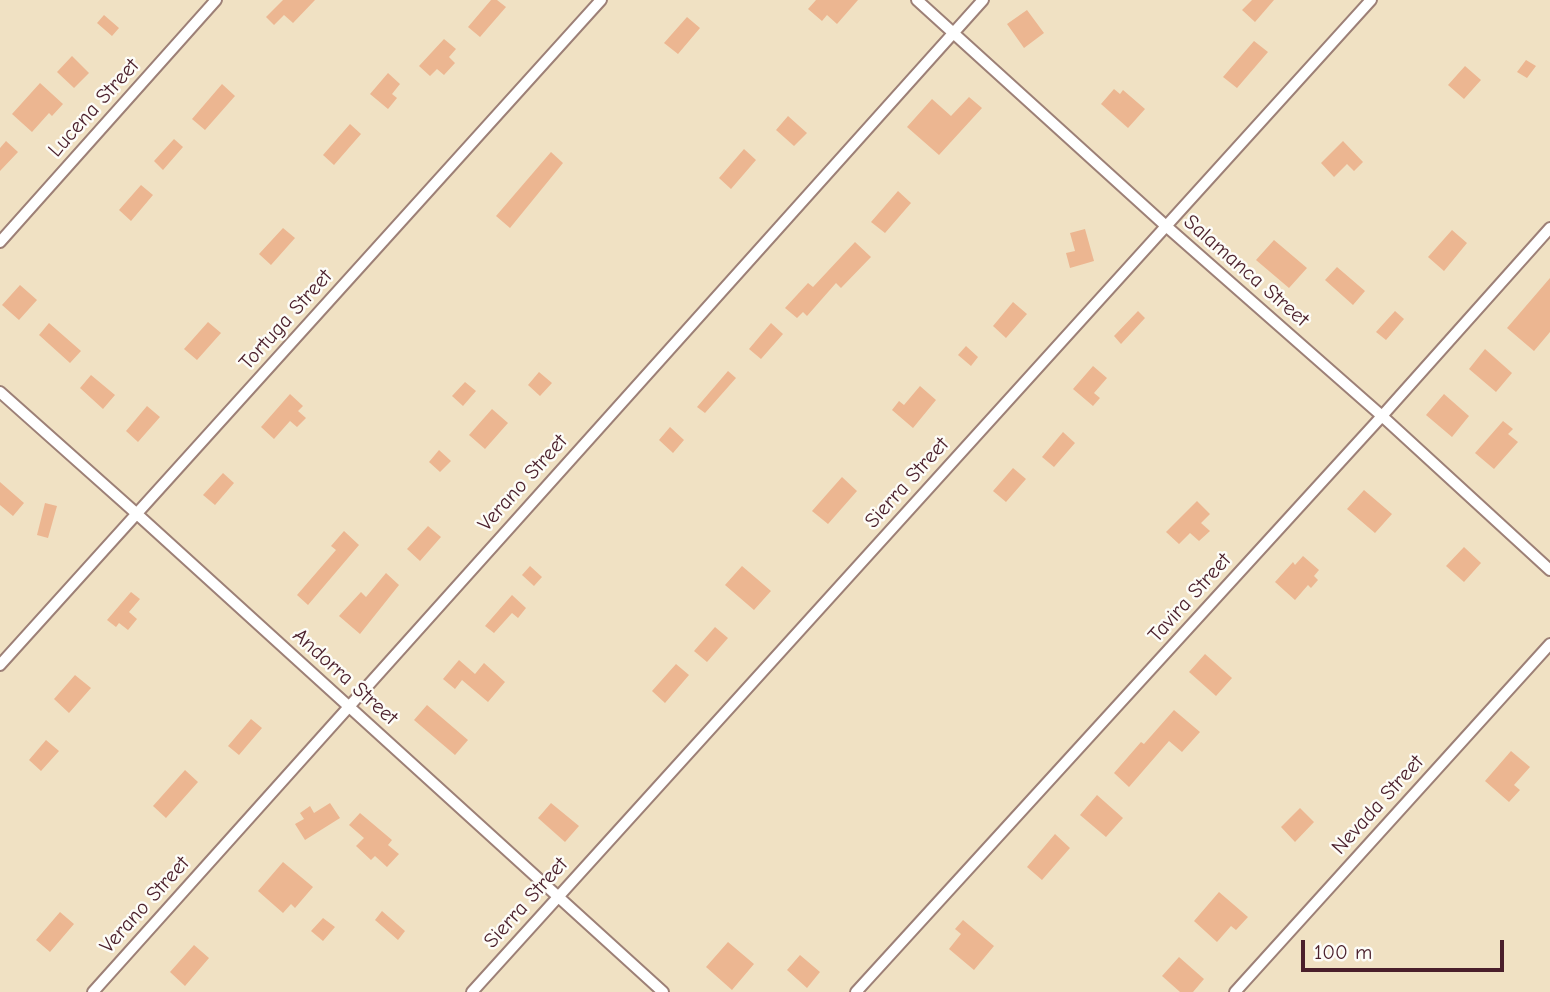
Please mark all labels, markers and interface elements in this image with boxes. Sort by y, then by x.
street label: Lucena Street [43,54,145,162]
street label: Salamanca Street [1178,210,1314,332]
street label: Tortuga Street [234,264,338,376]
street label: Verano Street [473,429,573,537]
street label: Sierra Street [860,432,954,534]
street label: Tavira Street [1143,548,1237,648]
street label: Andorra Street [287,623,403,731]
street label: Nevada Street [1327,750,1429,860]
street label: Verano Street [95,851,195,959]
street label: Sierra Street [479,852,573,954]
scale bar [1305,926,1508,970]
text: 100 m [1314,940,1372,964]

